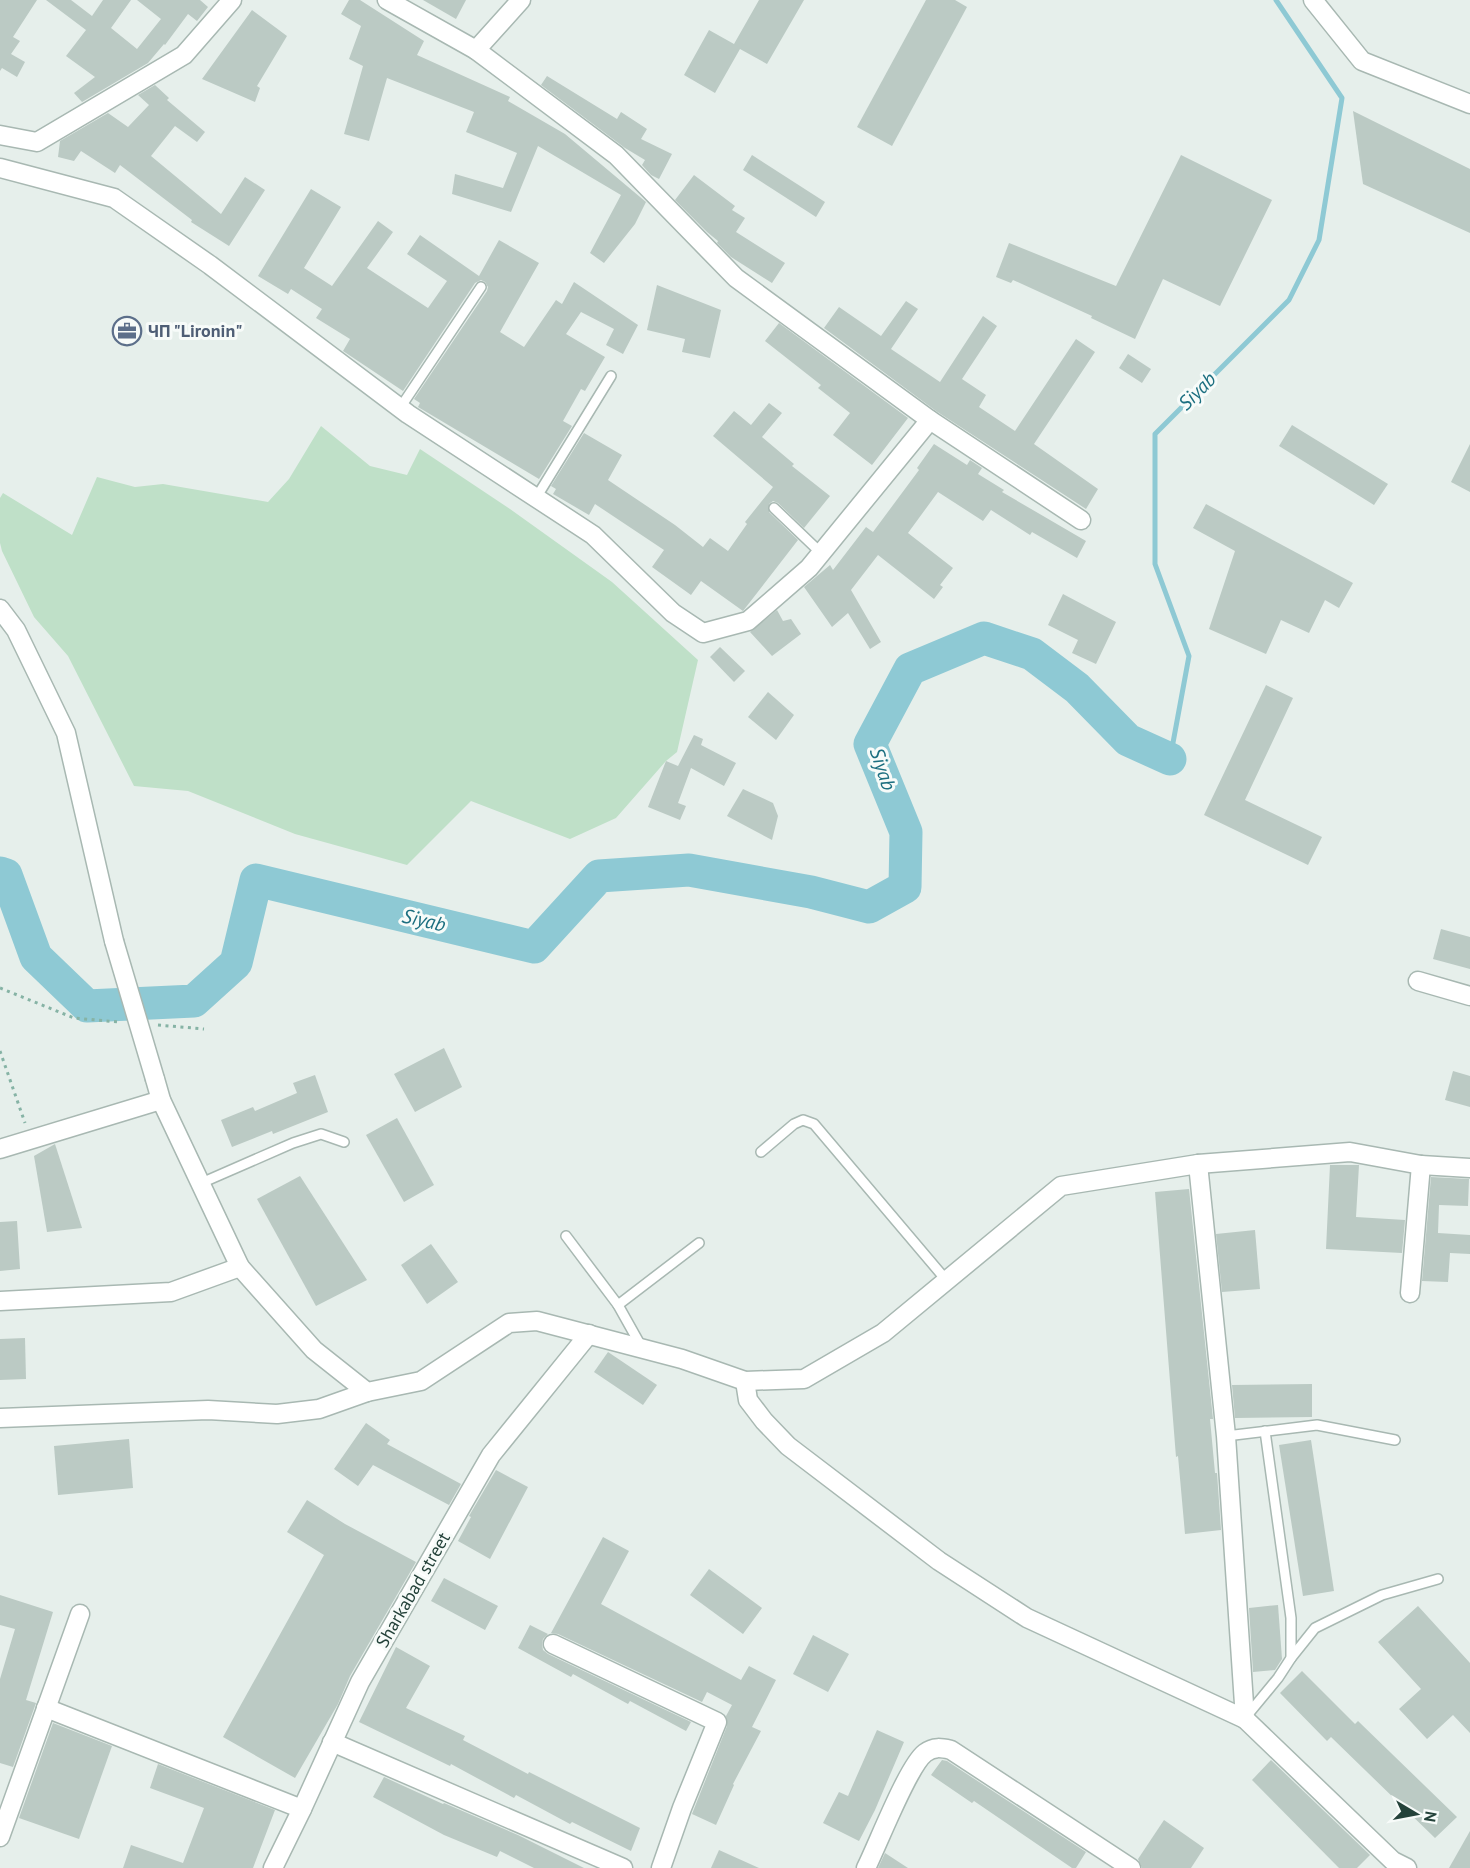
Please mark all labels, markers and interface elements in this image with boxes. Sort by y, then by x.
office icon: ЧП "Lironin" [111,315,143,347]
place label: ЧП "Lironin" [148,319,242,342]
water label: Siyab [1172,366,1222,416]
water label: Siyab [864,744,902,794]
water label: Siyab [400,902,448,938]
street label: Sharkabad street [370,1528,455,1651]
north arrow [1386,1784,1446,1844]
text: N [1420,1810,1442,1824]

